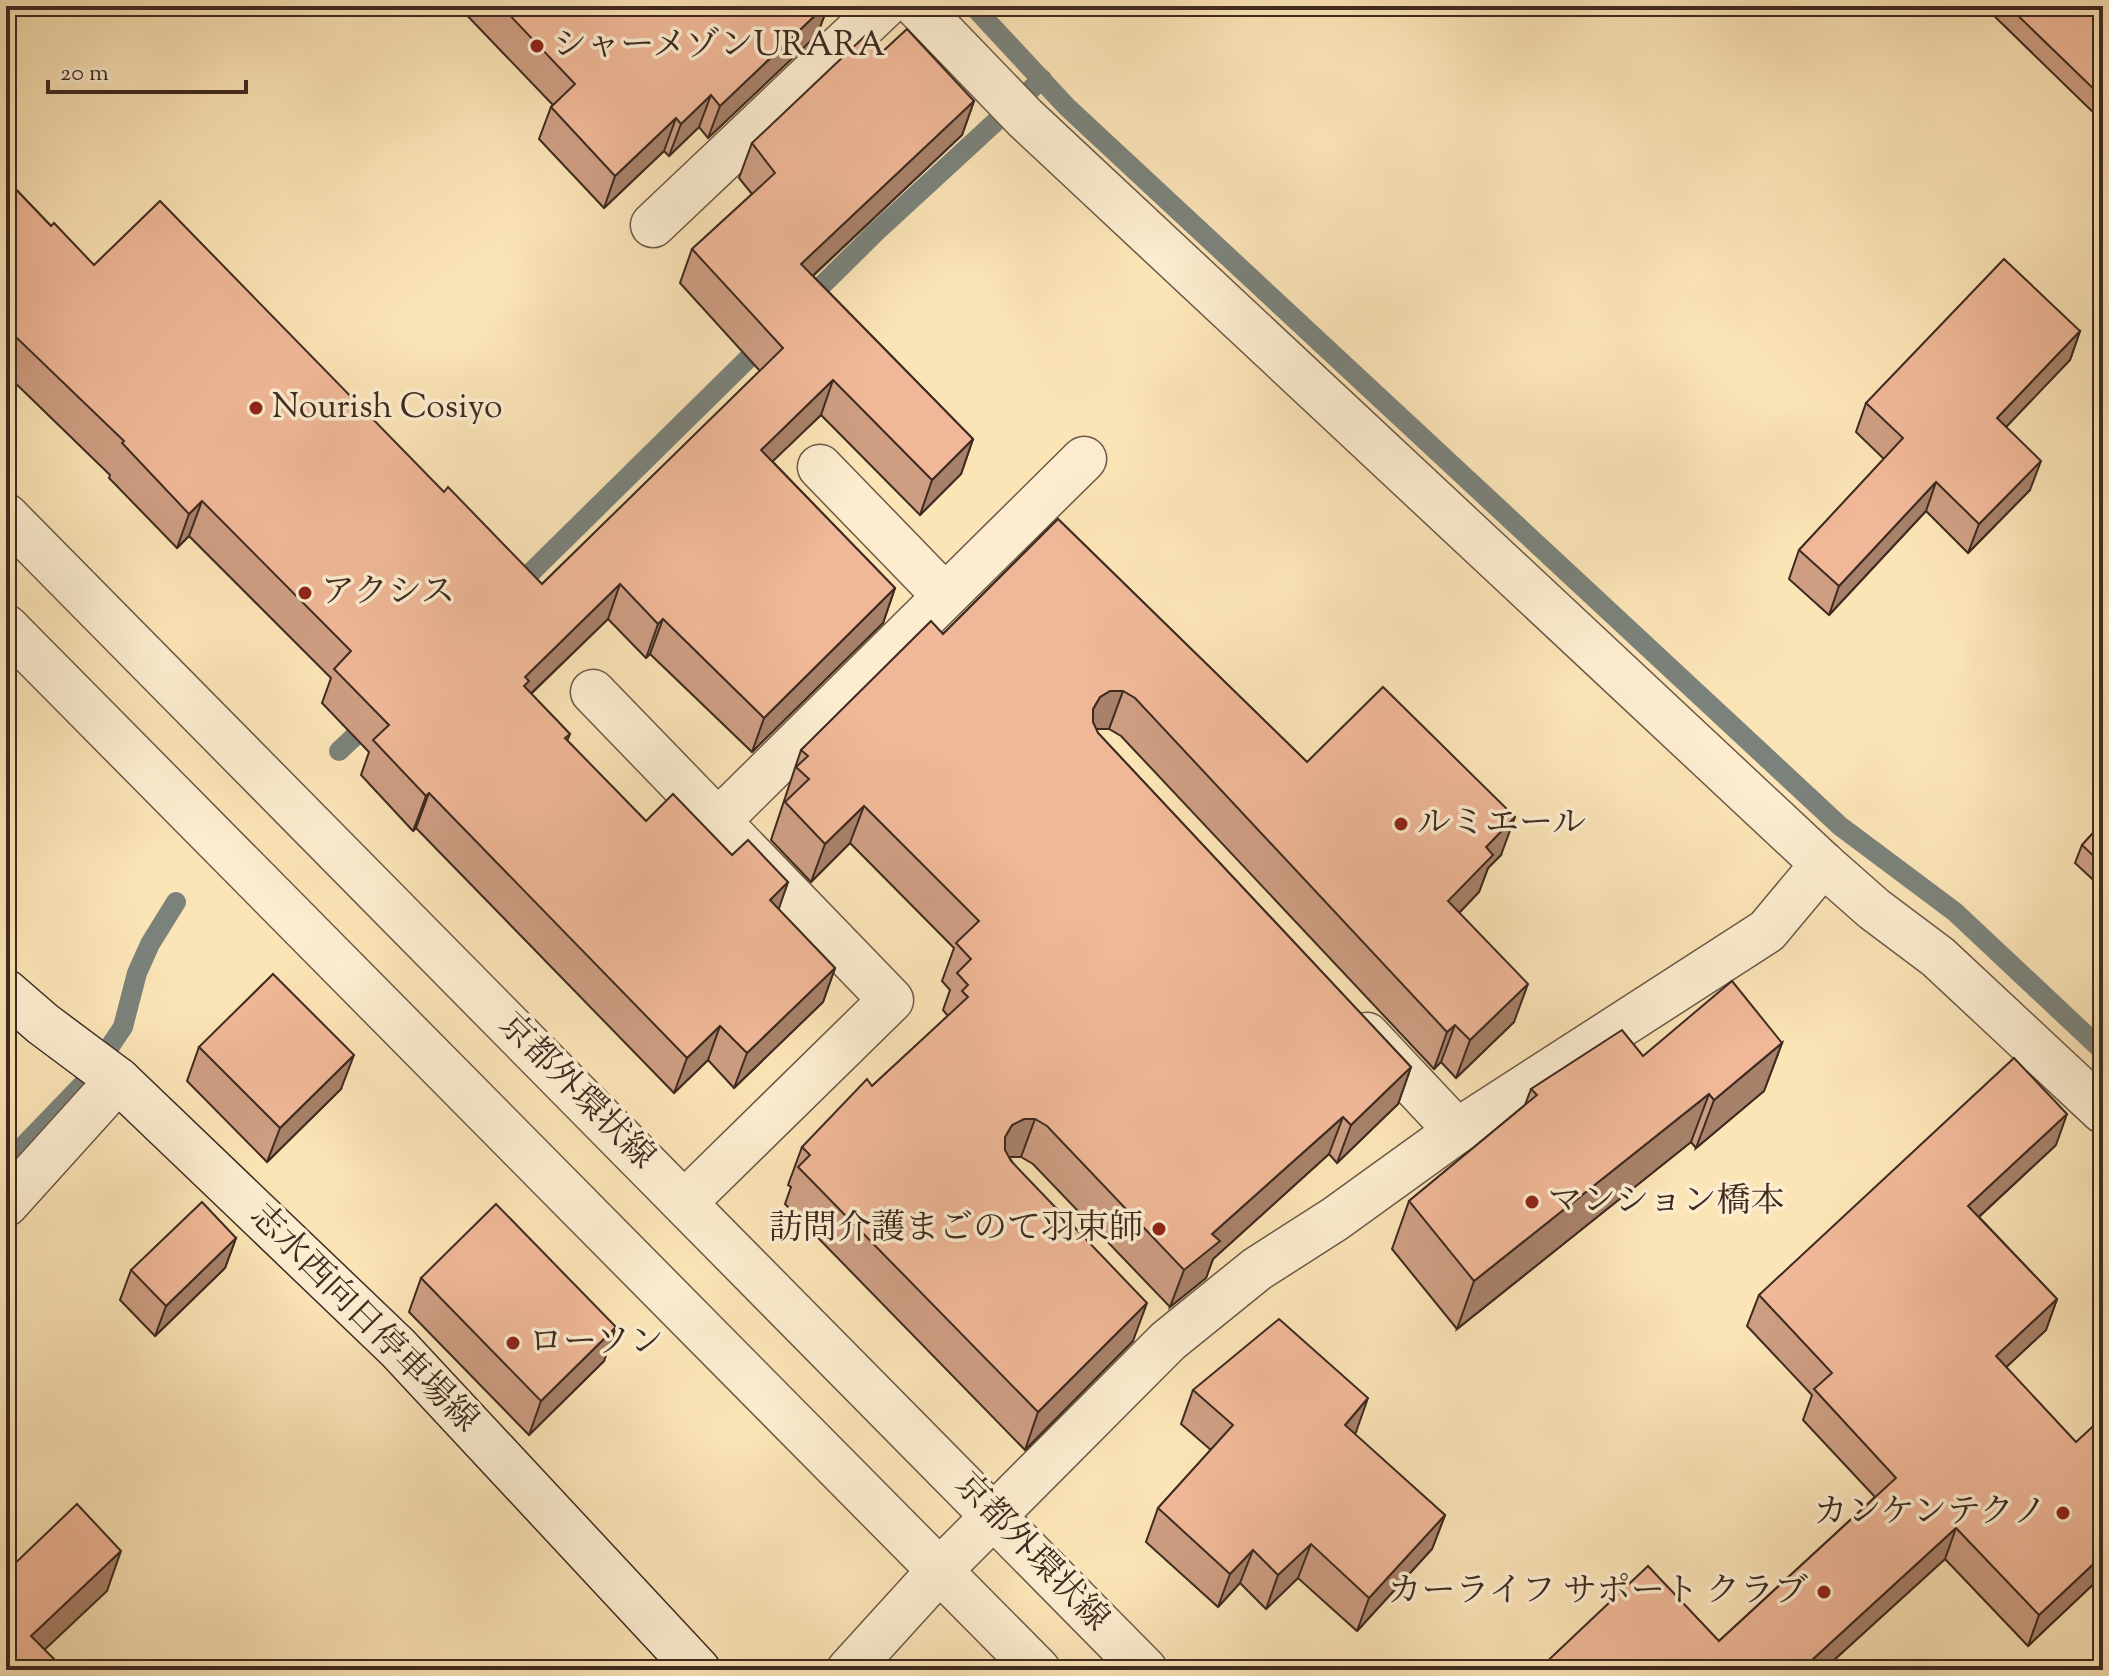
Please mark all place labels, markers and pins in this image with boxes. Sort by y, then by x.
place label: シャーメゾンURARA [553,22,885,71]
marker: シャーメゾンURARA [528,37,546,55]
place label: Nourish Cosiyo [272,384,503,433]
marker: Nourish Cosiyo [247,399,265,417]
place label: アクシス [321,569,455,618]
marker: アクシス [296,584,314,602]
place label: ルミエール [1417,800,1586,849]
marker: ルミエール [1392,815,1410,833]
place label: マンション橋本 [1548,1178,1784,1227]
marker: マンション橋本 [1523,1193,1541,1211]
place label: 訪問介護まごのて羽束師 [769,1205,1143,1254]
marker: 訪問介護まごのて羽束師 [1150,1220,1168,1238]
place label: ローソン [529,1319,664,1368]
marker: ローソン [504,1334,522,1352]
place label: カンケンテクノ [1813,1489,2047,1538]
marker: カンケンテクノ [2054,1504,2072,1522]
place label: カーライフ サポート クラブ [1388,1568,1808,1617]
marker: カーライフ サポート クラブ [1815,1583,1833,1601]

